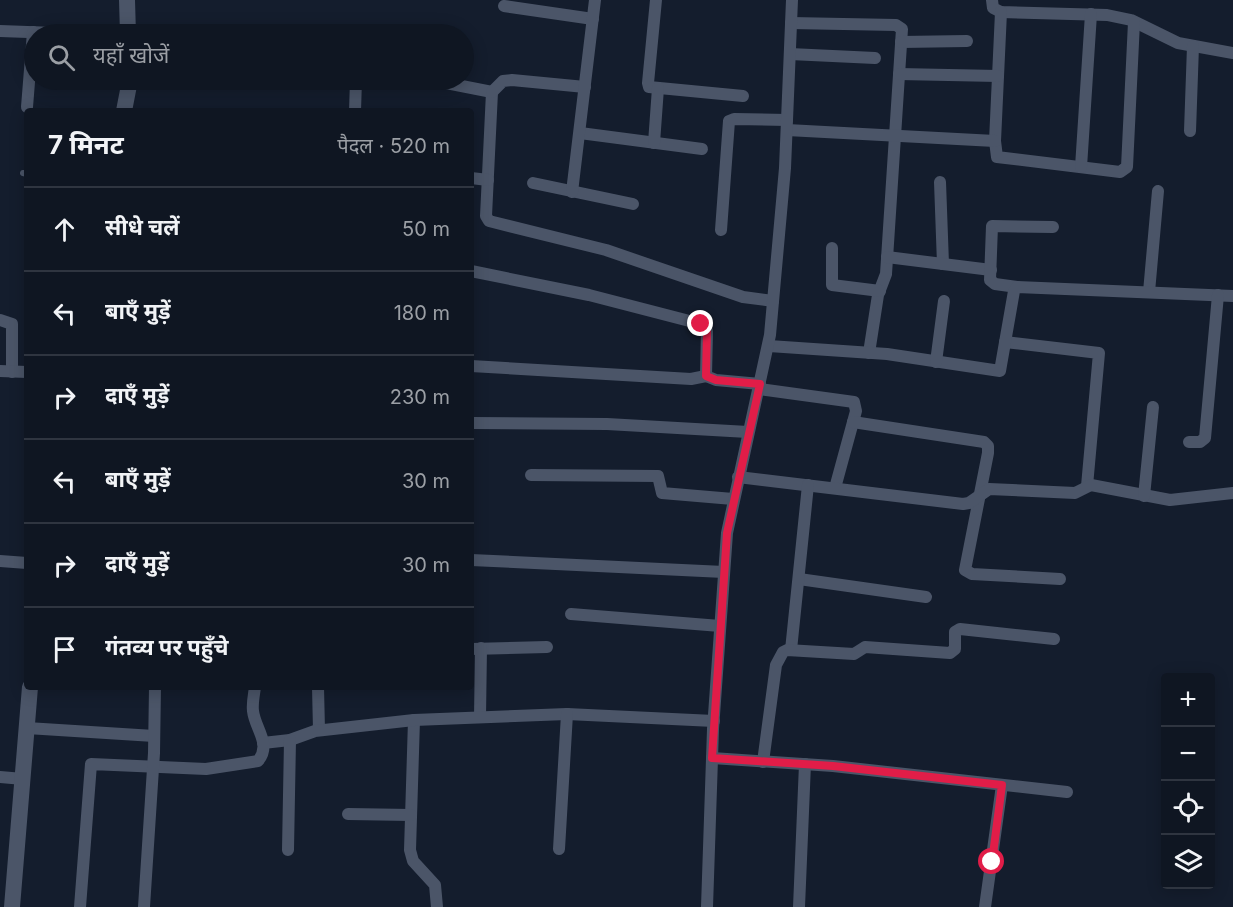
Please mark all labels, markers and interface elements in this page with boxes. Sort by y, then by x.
search box [24,24,474,90]
icon: search [45,41,78,74]
text: यहाँ खोजें [93,42,169,68]
text: 7 मिनट [48,129,124,160]
text: पैदल · 520 m [337,134,450,158]
icon: ahead [48,213,81,246]
text: सीधे चलें [105,214,180,240]
text: 50 m [402,217,450,241]
icon: left [48,297,81,330]
text: बाएँ मुड़ें [105,298,171,324]
text: 180 m [394,301,450,325]
route end [687,310,713,336]
icon: right [48,381,81,414]
text: दाएँ मुड़ें [105,382,169,408]
text: 230 m [390,385,450,409]
icon: left [48,465,81,498]
text: बाएँ मुड़ें [105,466,171,492]
text: 30 m [402,469,450,493]
icon: right [48,549,81,582]
text: दाएँ मुड़ें [105,550,169,576]
text: 30 m [402,553,450,577]
icon: arrive [48,633,81,666]
text: गंतव्य पर पहुँचे [105,634,229,660]
map controls [1161,673,1215,889]
button: + [1161,673,1215,727]
button: − [1161,727,1215,781]
button: locate [1161,781,1215,835]
button: layers [1161,835,1215,889]
route start [978,848,1004,874]

